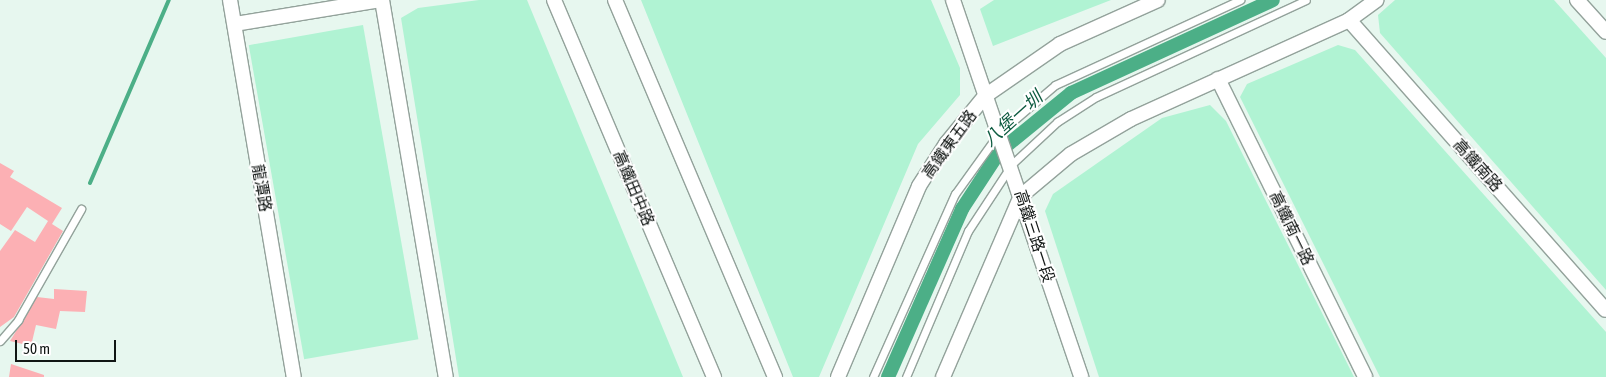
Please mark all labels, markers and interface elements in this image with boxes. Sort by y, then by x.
water label: 八堡一圳 [979,87,1047,151]
street label: 高鐵東五路 [918,106,980,182]
street label: 高鐵南路 [1449,135,1507,195]
street label: 高鐵田中路 [610,147,658,229]
street label: 龍潭路 [248,163,276,213]
street label: 高鐵三路一段 [1011,187,1059,285]
street label: 高鐵南一路 [1266,188,1318,268]
scale bar [18,330,119,362]
text: 50 m [23,340,50,357]

